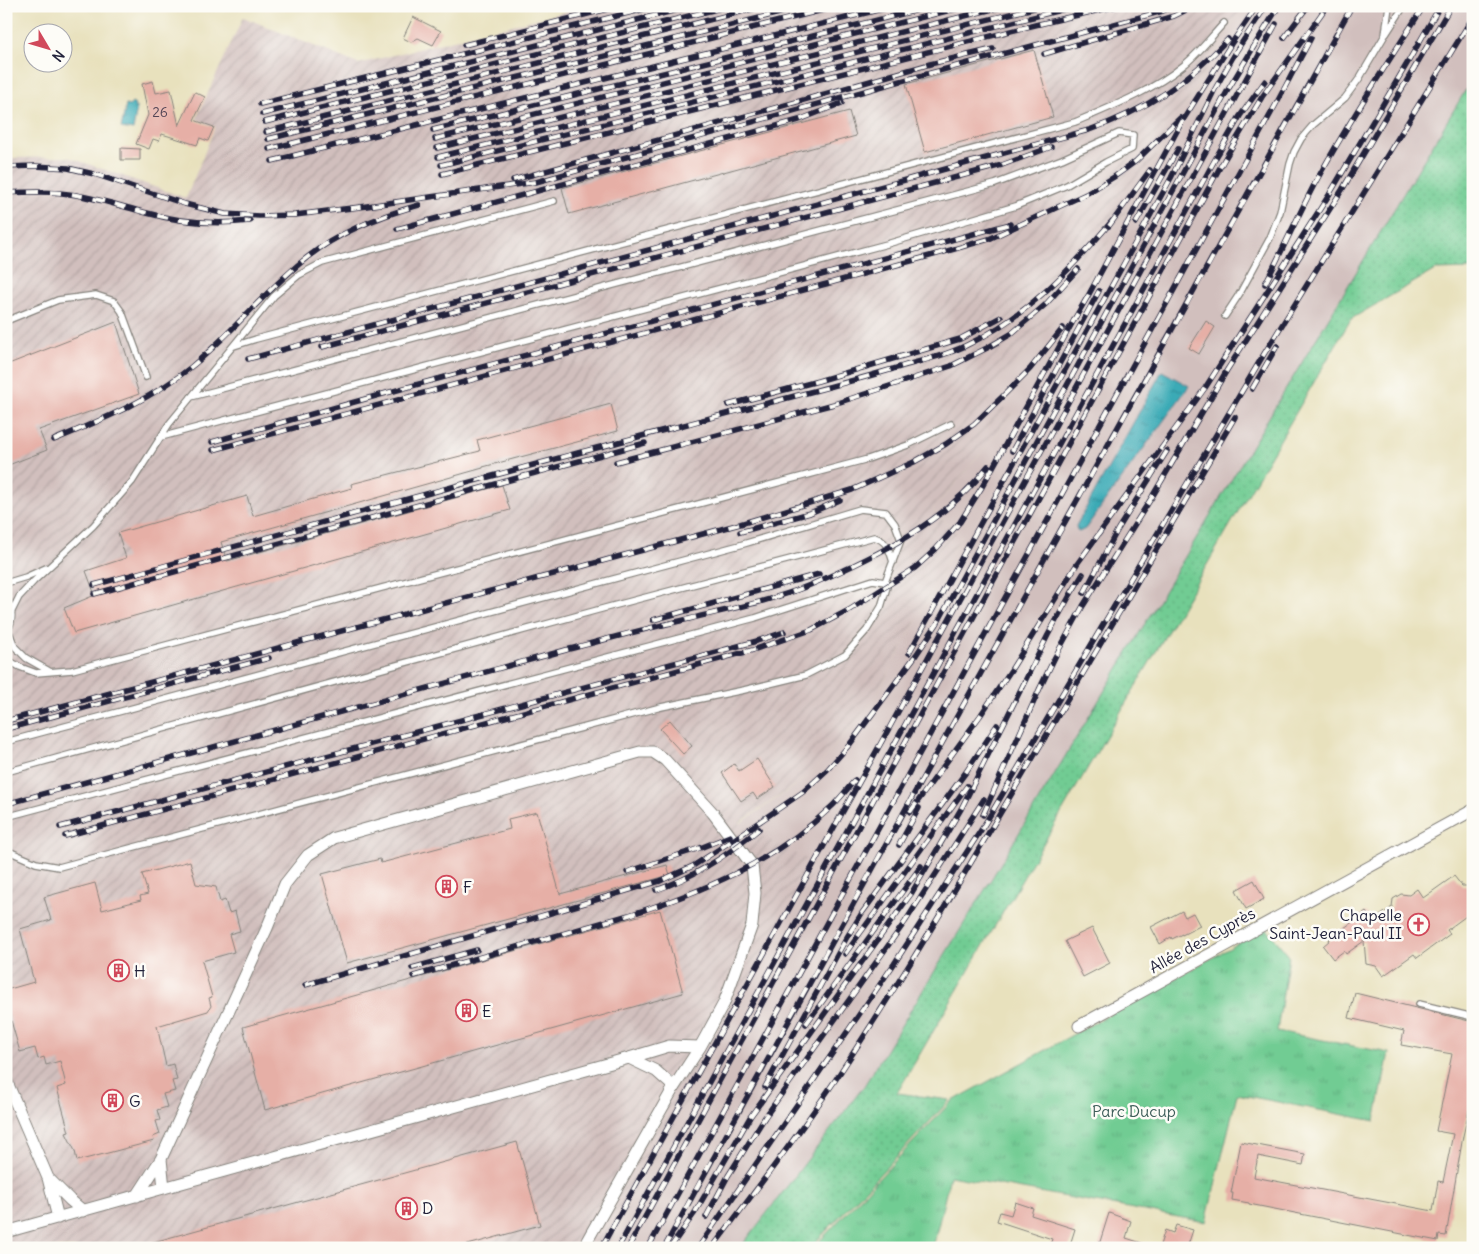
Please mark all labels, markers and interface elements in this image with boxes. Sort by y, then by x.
north arrow [22,22,72,72]
text: N [48,47,68,65]
house number: 26 [152,103,168,121]
building icon: F [435,875,459,899]
place label: F [463,877,472,897]
street label: Allée des Cyprès [1146,903,1258,977]
place label: Chapelle Saint-Jean-Paul II [1269,905,1402,943]
church icon: Chapelle Saint-Jean-Paul II [1406,912,1430,936]
building icon: H [106,959,130,983]
place label: H [134,961,146,981]
building icon: E [454,999,478,1023]
place label: E [482,1001,491,1021]
building icon: G [101,1089,125,1113]
place label: G [129,1091,141,1111]
park label: Parc Ducup [1092,1101,1176,1121]
building icon: D [394,1196,418,1220]
place label: D [422,1198,433,1218]

